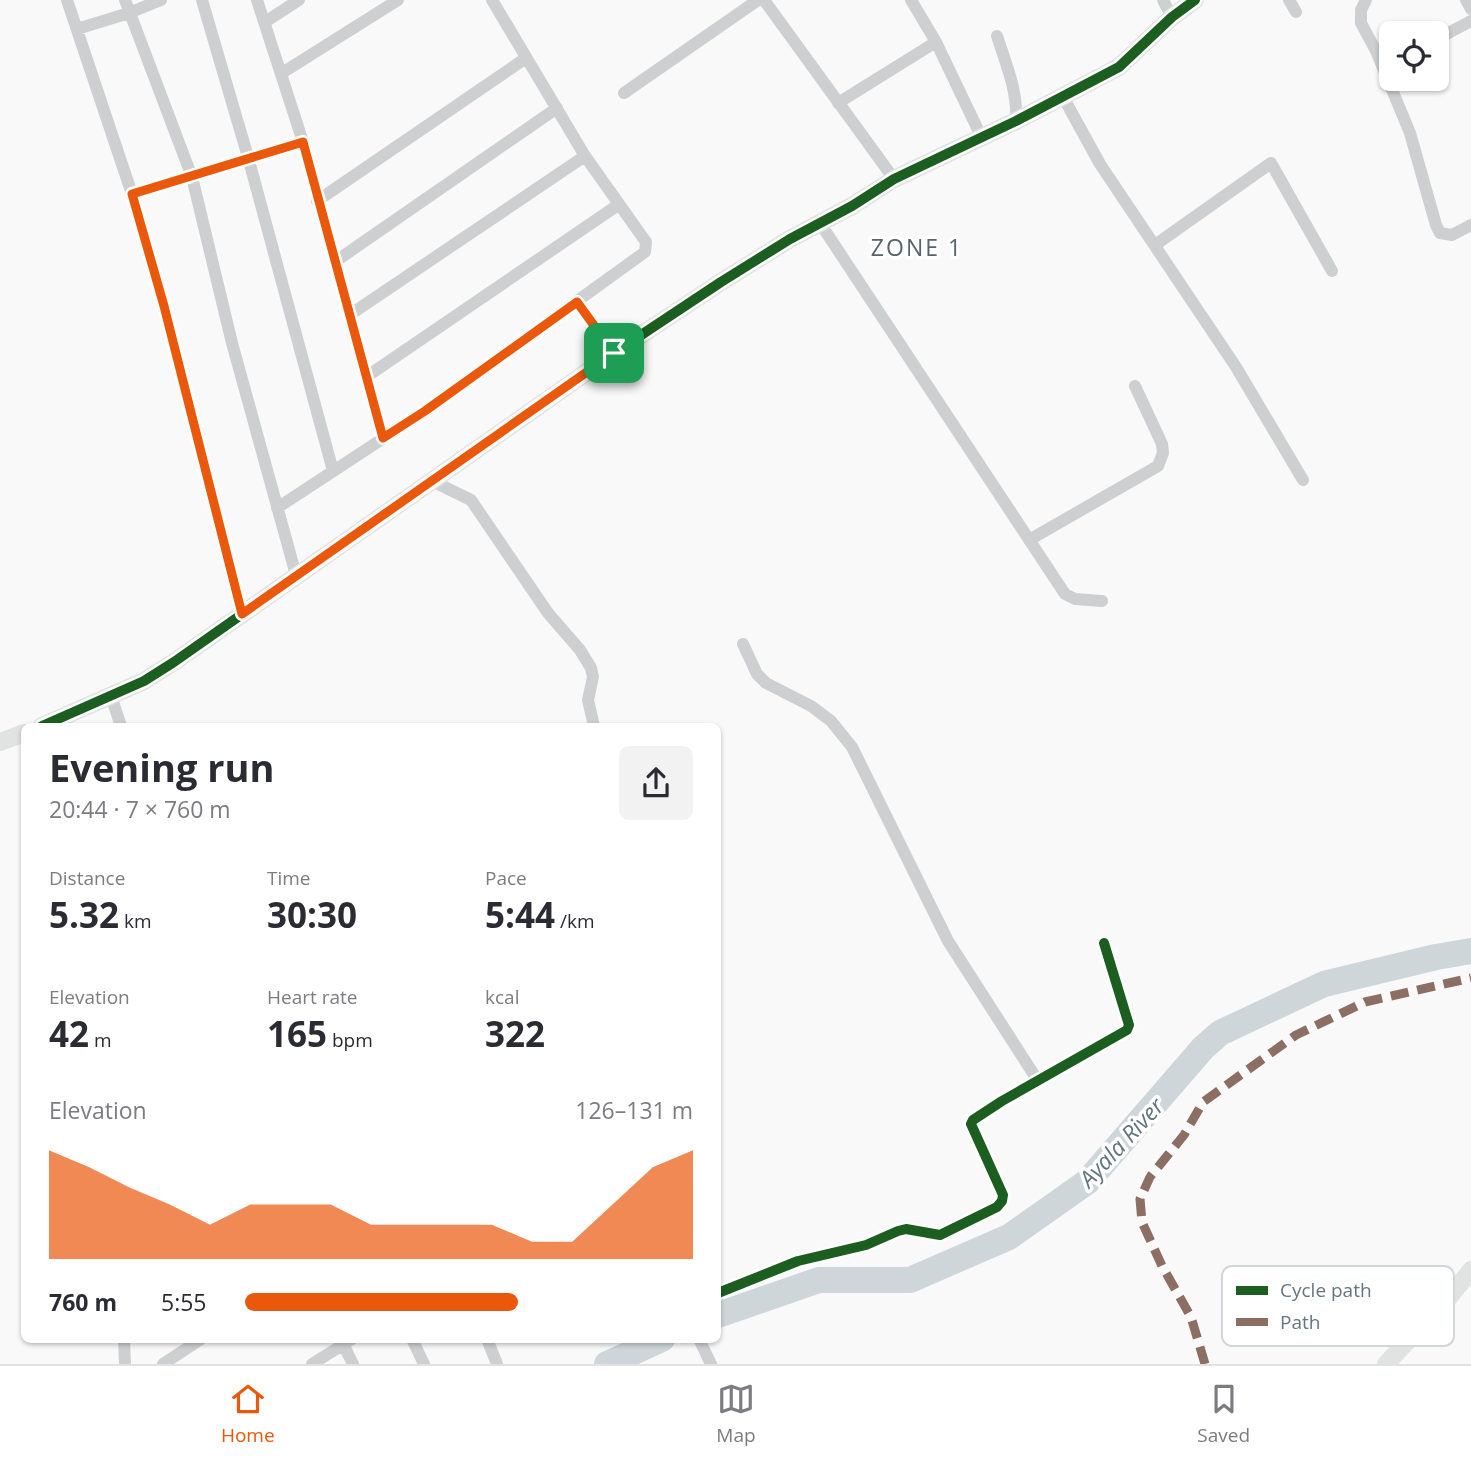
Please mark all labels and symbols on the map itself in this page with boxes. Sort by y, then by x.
district label: ZONE 1 [871,231,963,263]
pin [584,323,644,383]
water label: Ayala River [1070,1090,1171,1195]
legend [1222,1266,1454,1346]
text: Cycle path [1280,1277,1372,1303]
text: Path [1280,1309,1320,1335]

